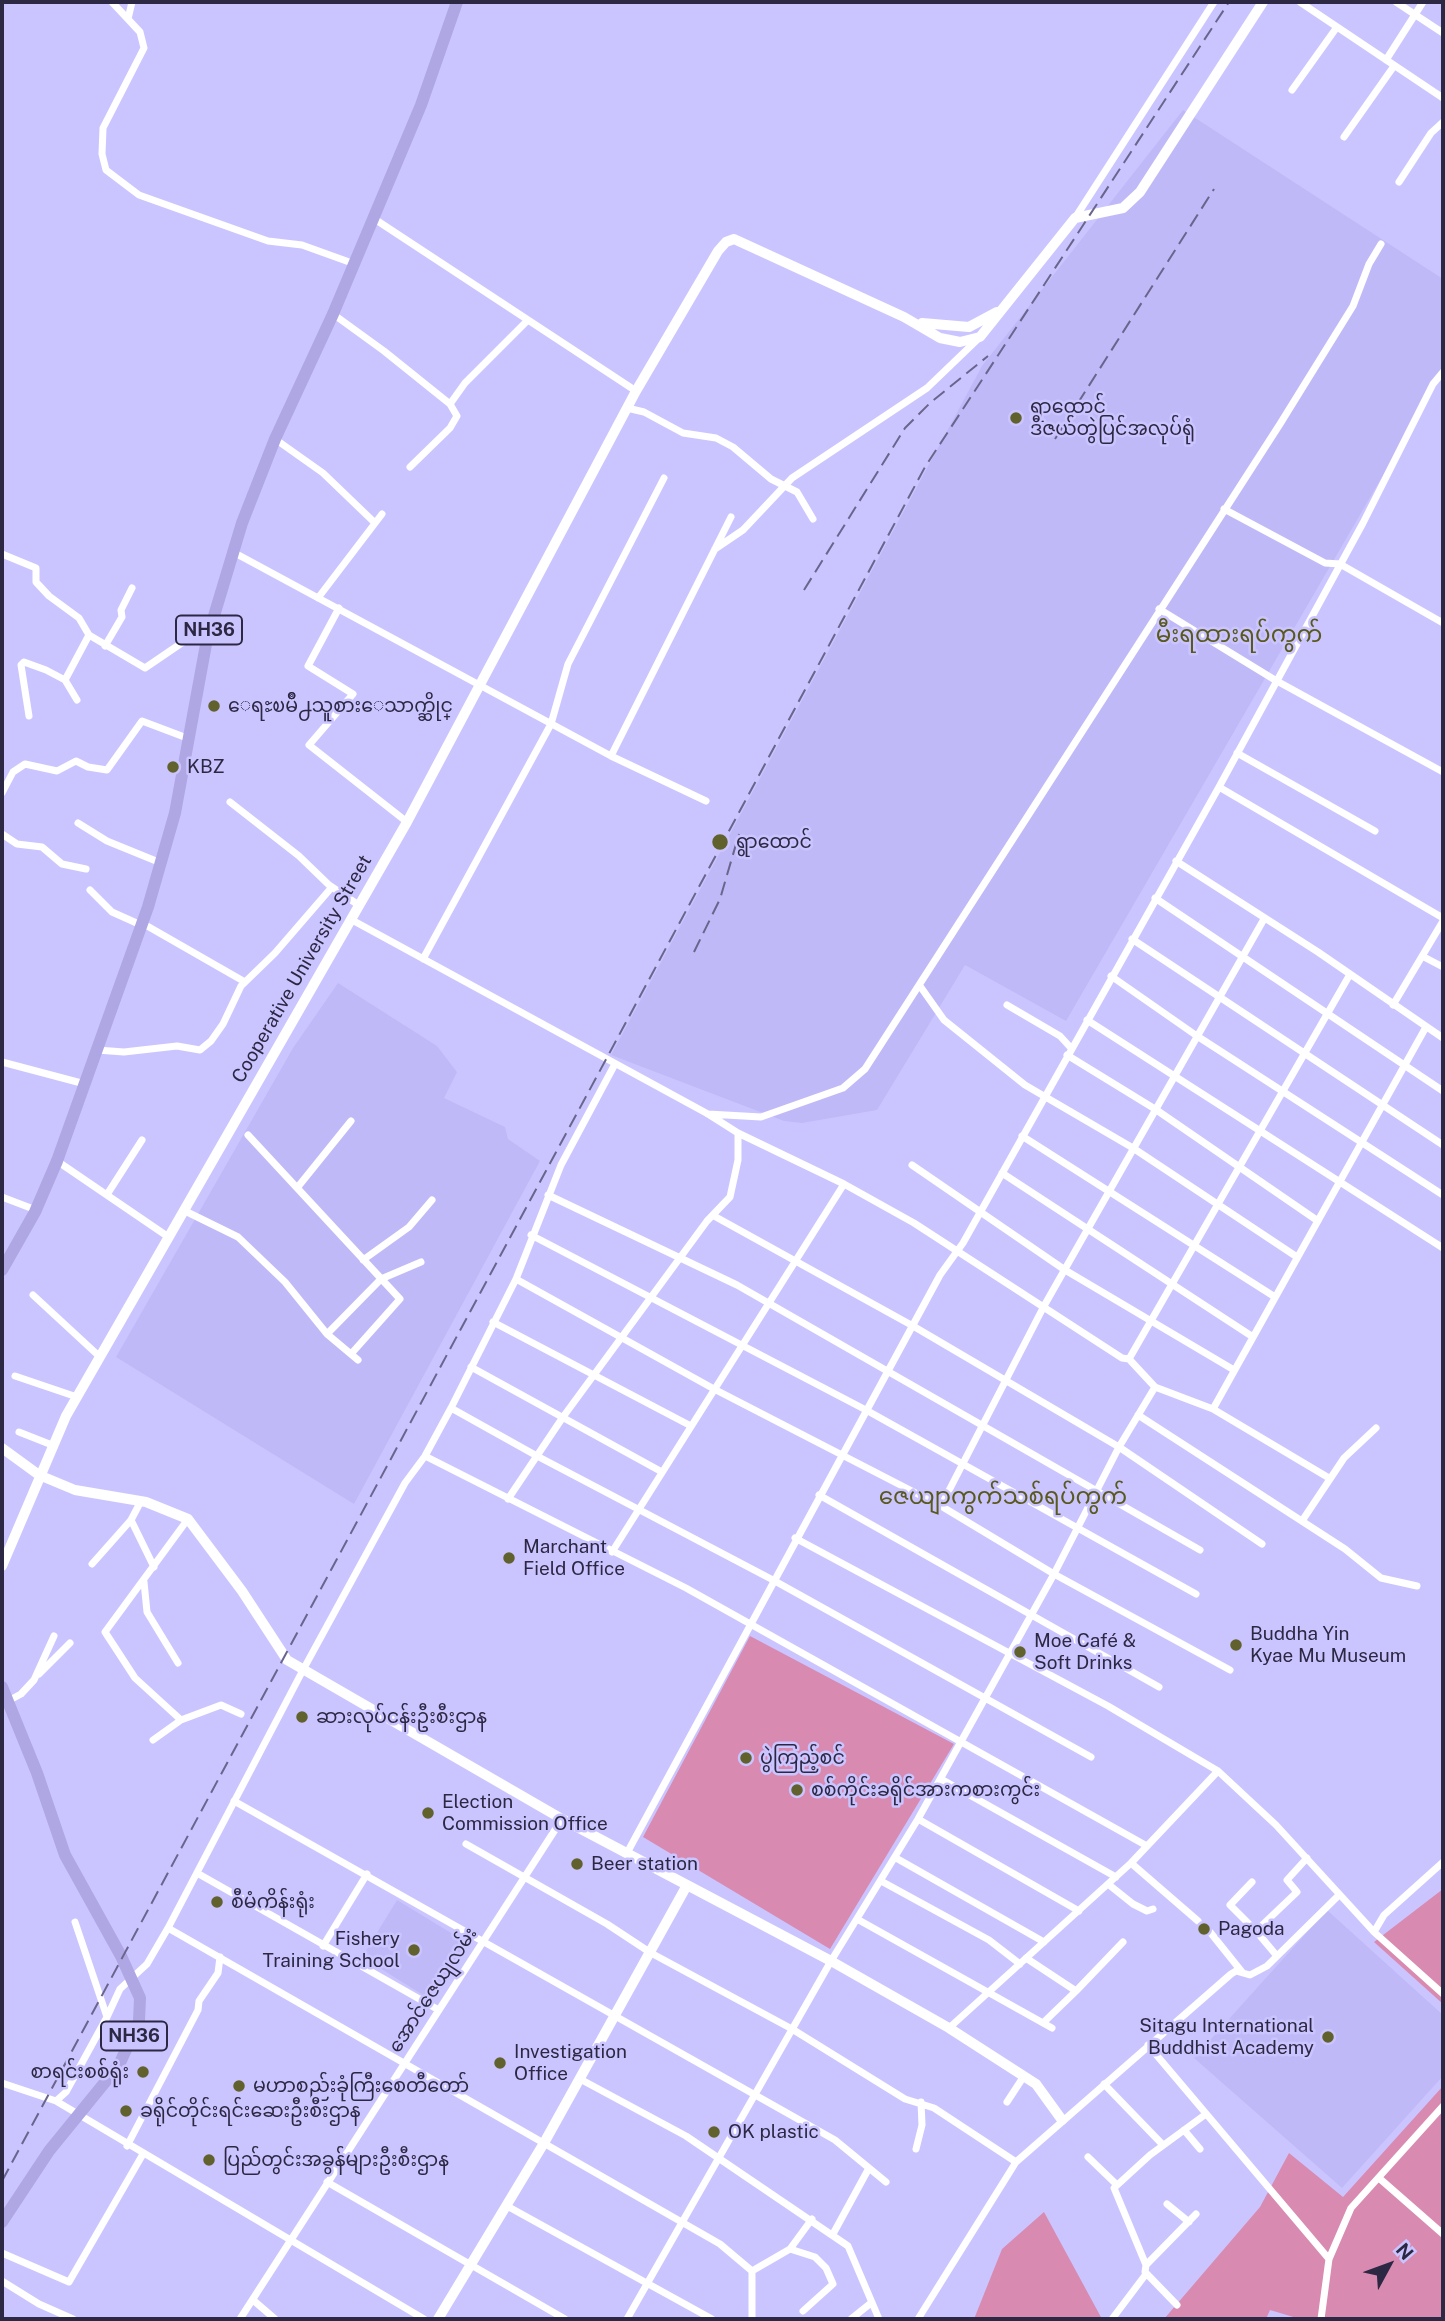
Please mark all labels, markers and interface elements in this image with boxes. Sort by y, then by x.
place label: ရွာထောင် ဒီဇယ်တွဲပြင်အလုပ်ရုံ [1030,396,1195,440]
marker: ရွာထောင် ဒီဇယ်တွဲပြင်အလုပ်ရုံ [1008,410,1024,426]
road number: NH36 [176,616,242,644]
district label: မီးရထားရပ်ကွက် [1156,621,1322,649]
place label: ေရႊၿမိဳ႕သူစားေသာက္ဆိုင္ [228,695,453,717]
marker: ေရႊၿမိဳ႕သူစားေသာက္ဆိုင္ [206,698,222,714]
place label: KBZ [187,756,225,778]
marker: KBZ [165,759,181,775]
place label: ရွာထောင် [736,831,812,853]
marker: ရွာထောင် [710,832,730,852]
street label: Cooperative University Street [227,851,377,1087]
district label: ဇေယျာကွက်သစ်ရပ်ကွက် [879,1483,1127,1511]
place label: Marchant Field Office [523,1536,625,1580]
marker: Marchant Field Office [501,1550,517,1566]
place label: Buddha Yin Kyae Mu Museum [1250,1623,1406,1667]
place label: Moe Café & Soft Drinks [1034,1630,1136,1674]
marker: Buddha Yin Kyae Mu Museum [1228,1637,1244,1653]
marker: Moe Café & Soft Drinks [1012,1644,1028,1660]
place label: ဆားလုပ်ငန်းဦးစီးဌာန [316,1706,487,1728]
marker: ဆားလုပ်ငန်းဦးစီးဌာန [294,1709,310,1725]
place label: ပွဲကြည့်စင် [760,1747,845,1769]
marker: ပွဲကြည့်စင် [738,1750,754,1766]
place label: စစ်ကိုင်းခရိုင်အားကစားကွင်း [811,1779,1040,1801]
marker: စစ်ကိုင်းခရိုင်အားကစားကွင်း [789,1782,805,1798]
place label: Election Commission Office [442,1791,608,1835]
marker: Election Commission Office [420,1805,436,1821]
place label: Beer station [591,1853,698,1875]
marker: Beer station [569,1856,585,1872]
place label: စီမံကိန်းရုံး‌ [231,1891,315,1913]
marker: စီမံကိန်းရုံး‌ [209,1894,225,1910]
place label: Pagoda [1218,1918,1285,1940]
marker: Pagoda [1196,1921,1212,1937]
street label: အောင်ဇေယျလမ်း [384,1923,482,2057]
place label: Fishery Training School [263,1928,400,1972]
marker: Fishery Training School [406,1942,422,1958]
place label: Sitagu International Buddhist Academy [1139,2015,1314,2059]
road number: NH36 [101,2022,167,2050]
marker: Sitagu International Buddhist Academy [1320,2029,1336,2045]
place label: Investigation Office [514,2041,627,2085]
marker: Investigation Office [492,2055,508,2071]
place label: စာရင်းစစ်ရုံး [30,2061,129,2083]
marker: စာရင်းစစ်ရုံး [135,2064,151,2080]
place label: မဟာစည်းခုံကြီးစေတီတော် [253,2075,469,2097]
marker: မဟာစည်းခုံကြီးစေတီတော် [231,2078,247,2094]
place label: ခရိုင်တိုင်းရင်းဆေးဦးစီးဌာန [140,2100,361,2122]
marker: ခရိုင်တိုင်းရင်းဆေးဦးစီးဌာန [118,2103,134,2119]
place label: OK plastic [728,2121,819,2143]
marker: OK plastic [706,2124,722,2140]
place label: ပြည်တွင်းအခွန်များဦးစီးဌာန [223,2149,449,2171]
marker: ပြည်တွင်းအခွန်များဦးစီးဌာန [201,2152,217,2168]
north arrow [1354,2230,1424,2300]
text: N [1392,2238,1418,2264]

